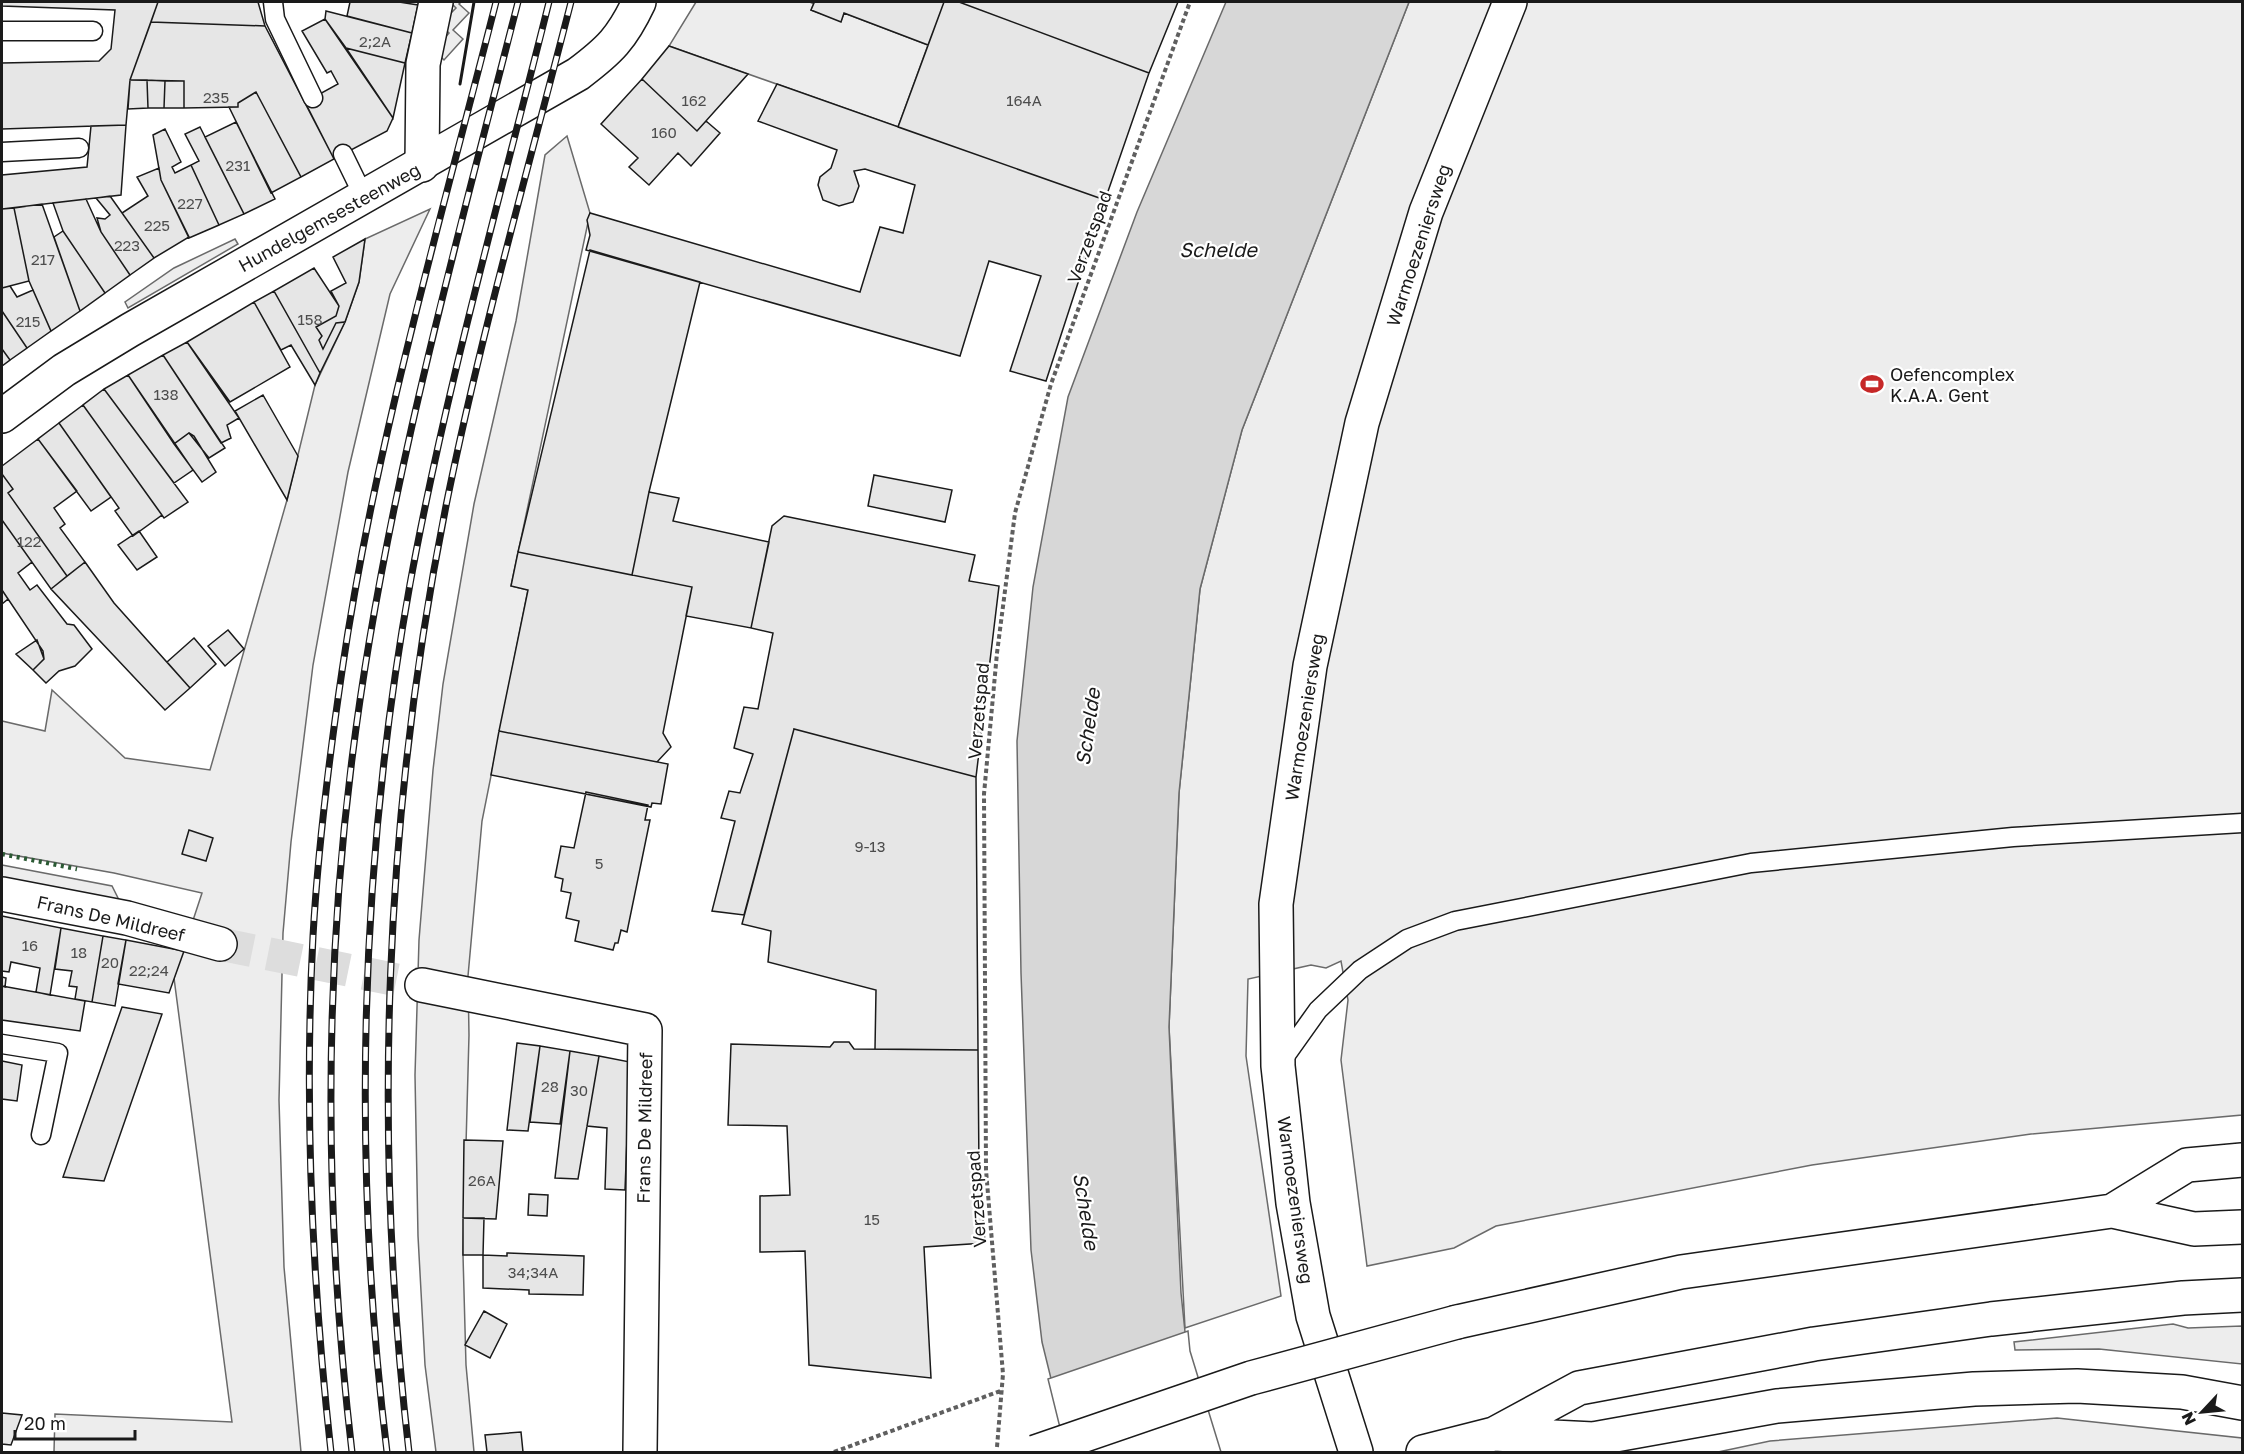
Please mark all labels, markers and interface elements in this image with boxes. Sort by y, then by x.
house number: 2;2A [359,32,391,50]
house number: 235 [203,88,229,106]
house number: 162 [681,91,707,109]
house number: 164A [1006,91,1042,109]
house number: 160 [651,123,677,141]
house number: 231 [226,156,250,174]
street label: Hundelgemsesteenweg [234,158,424,276]
street label: Warmoezeniersweg [1381,161,1455,329]
street label: Verzetspad [1062,188,1116,286]
house number: 227 [177,194,203,212]
house number: 225 [144,216,170,234]
house number: 223 [114,236,140,254]
water label: Schelde [1179,237,1258,261]
house number: 217 [31,250,55,268]
house number: 158 [297,310,323,328]
house number: 215 [16,312,40,330]
place label: Oefencomplex K.A.A. Gent [1890,363,2015,406]
sports icon: Oefencomplex K.A.A. Gent [1859,371,1885,397]
house number: 138 [153,385,179,403]
house number: 122 [17,532,41,550]
street label: Warmoezeniersweg [1280,632,1328,802]
street label: Verzetspad [963,662,993,760]
water label: Schelde [1070,685,1104,767]
house number: 9-13 [855,837,885,855]
house number: 5 [595,854,603,872]
street label: Frans De Mildreef [35,890,188,946]
house number: 16 [22,936,38,954]
house number: 18 [71,943,87,961]
house number: 20 [101,953,119,971]
house number: 22;24 [129,961,169,979]
street label: Frans De Mildreef [632,1052,656,1204]
house number: 28 [541,1077,559,1095]
house number: 30 [570,1081,588,1099]
street label: Warmoezeniersweg [1273,1115,1319,1285]
street label: Verzetspad [962,1150,990,1248]
house number: 26A [468,1171,496,1189]
water label: Schelde [1069,1171,1105,1253]
house number: 15 [864,1210,880,1228]
house number: 34;34A [508,1263,558,1281]
north arrow [2172,1382,2232,1442]
scale bar [15,1403,135,1441]
text: N [2177,1409,2200,1428]
text: 20 m [24,1412,66,1434]

